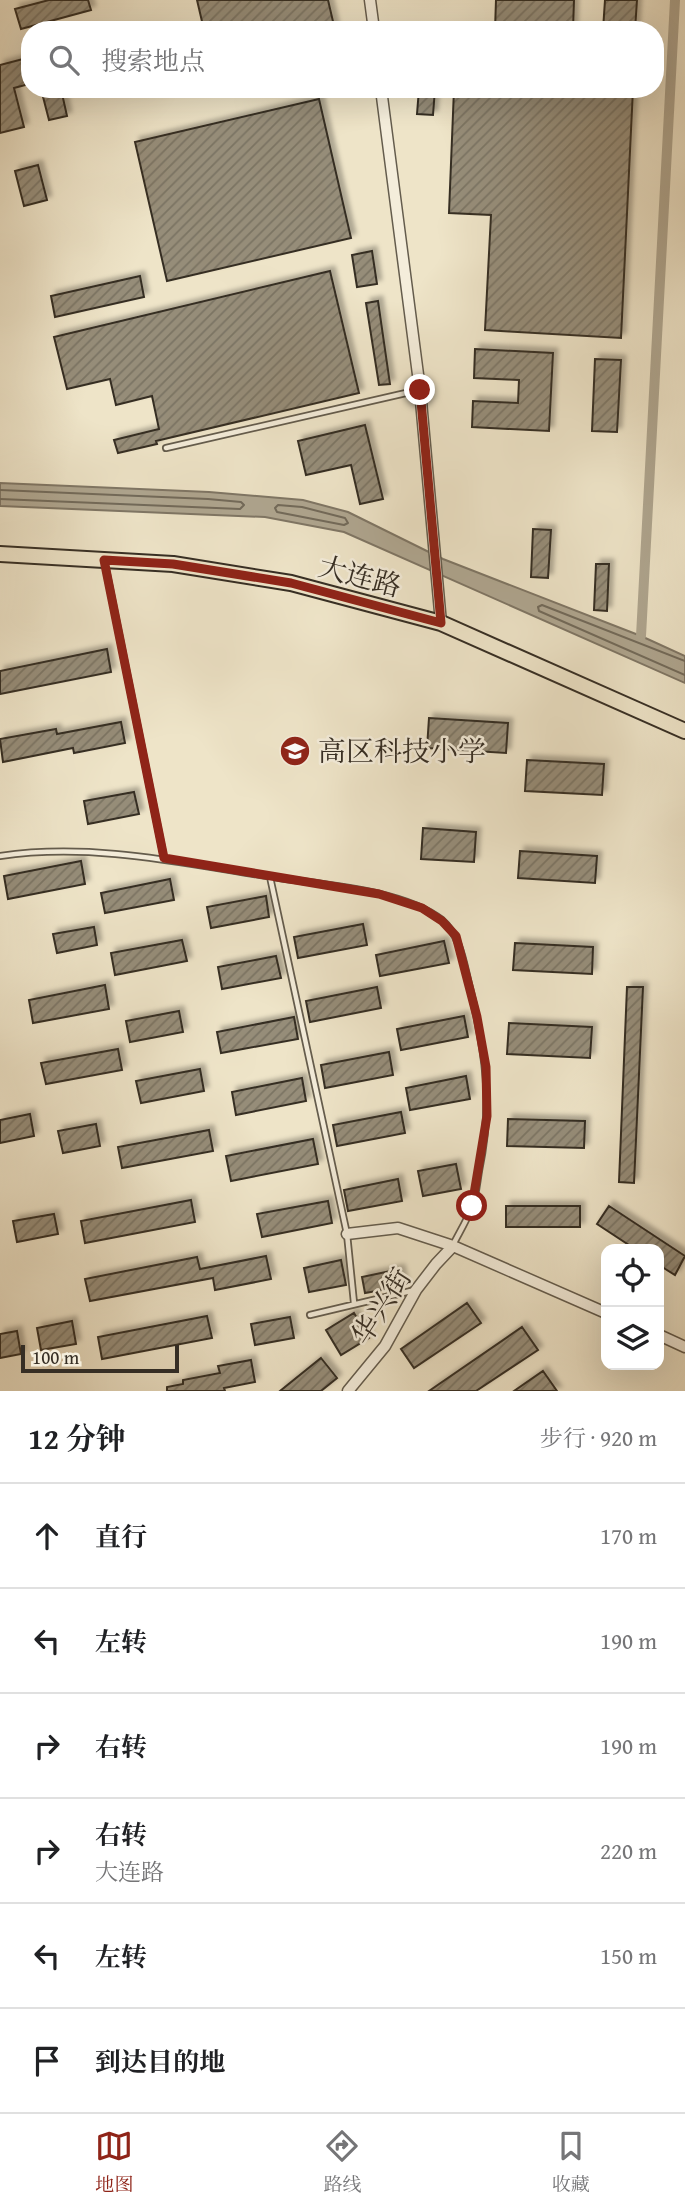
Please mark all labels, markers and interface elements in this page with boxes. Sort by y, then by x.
search box [21,21,664,98]
icon: search [45,41,83,79]
text: 搜索地点 [101,41,205,80]
route end [404,374,435,405]
street label: 大连路 [314,545,406,606]
place label: 高区科技小学 [318,730,486,771]
school or university icon: 高区科技小学 [278,734,312,768]
route start [456,1190,487,1221]
map controls [601,1244,664,1370]
button: locate [601,1244,664,1307]
street label: 华兴街 [341,1259,421,1352]
button: layers [601,1307,664,1370]
scale bar [21,1342,178,1374]
text: 100 m [32,1343,79,1371]
text: 12 分钟 [28,1416,126,1460]
text: 步行 · 920 m [540,1421,657,1454]
icon: ahead [28,1517,66,1555]
text: 直行 [95,1517,147,1556]
text: 170 m [600,1519,657,1552]
icon: left [28,1622,66,1660]
text: 左转 [95,1622,147,1661]
text: 190 m [600,1624,657,1657]
icon: right [28,1727,66,1765]
text: 右转 [95,1727,147,1766]
text: 190 m [600,1729,657,1762]
text: 右转 [95,1815,147,1854]
icon: right [28,1832,66,1870]
text: 220 m [600,1834,657,1867]
text: 大连路 [95,1855,164,1888]
icon: left [28,1937,66,1975]
text: 左转 [95,1937,147,1976]
text: 150 m [600,1939,657,1972]
icon: arrive [28,2042,66,2080]
text: 到达目的地 [95,2042,225,2081]
tab: 地图 [95,2127,133,2198]
tab: 路线 [323,2127,362,2198]
tab: 收藏 [552,2127,590,2198]

